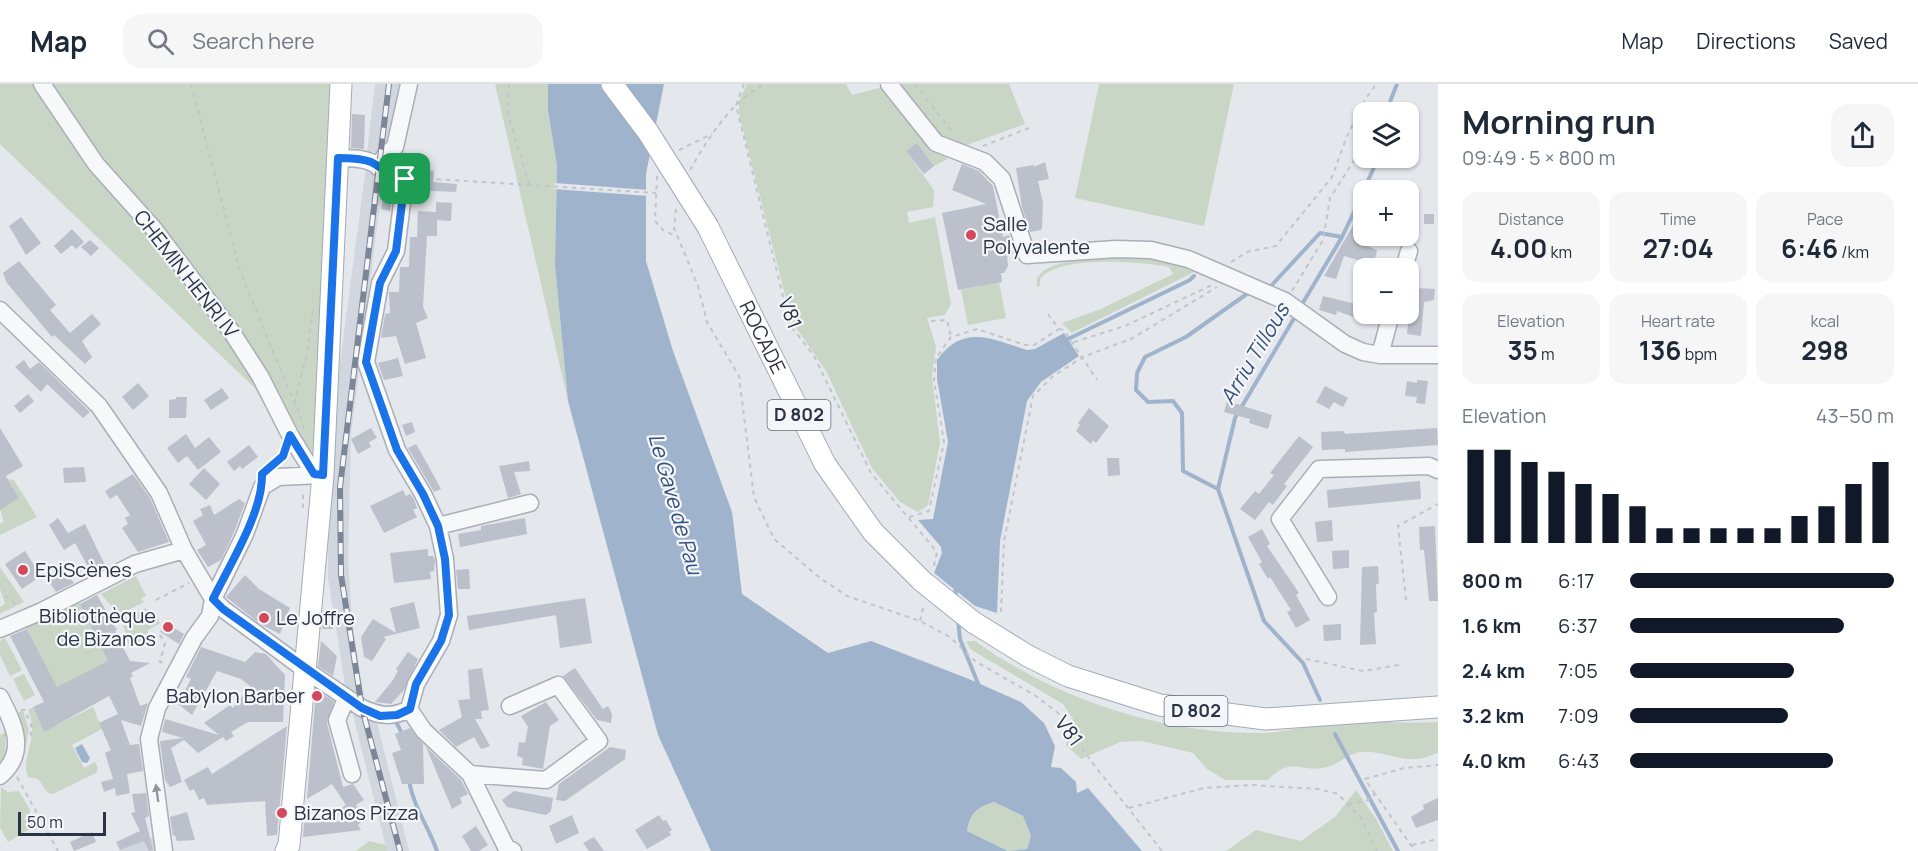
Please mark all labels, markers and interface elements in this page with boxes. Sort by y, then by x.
search box [123,14,543,68]
text: Map [30,22,87,60]
icon: search [144,25,177,58]
text: Search here [192,26,315,56]
text: Map [1622,27,1663,55]
text: Directions [1696,27,1796,55]
text: Saved [1829,27,1888,55]
text: Morning run [1462,99,1656,144]
map controls [1353,102,1419,324]
button: layers [1353,102,1419,168]
button: share [1831,104,1894,167]
text: 09:49 · 5 × 800 m [1462,144,1615,171]
pin [379,153,430,204]
icon: arrive [388,162,421,195]
button: + [1353,180,1419,246]
street label: CHEMIN HENRI IV [128,204,245,343]
text: Distance [1498,208,1564,230]
text: Time [1660,208,1696,230]
text: Pace [1807,208,1843,230]
place label: Salle Polyvalente [983,210,1090,260]
marker: Salle Polyvalente [964,228,978,242]
text: 4.00 [1490,230,1547,266]
text: 27:04 [1642,230,1714,266]
text: 6:46 [1781,230,1838,266]
text: km [1547,241,1572,263]
text: /km [1838,241,1869,263]
button: − [1353,258,1419,324]
street label: V81 [772,293,809,332]
street label: ROCADE [733,296,792,378]
water label: Arriu Tillous [1213,296,1296,409]
text: Elevation [1497,310,1565,332]
text: Heart rate [1641,310,1715,332]
text: kcal [1810,310,1840,332]
text: 35 [1507,332,1538,368]
text: 136 [1639,332,1681,368]
text: 298 [1801,332,1849,368]
text: m [1538,343,1555,365]
text: bpm [1681,343,1717,365]
road number: D 802 [768,400,830,430]
text: Elevation [1462,402,1546,429]
text: 43–50 m [1816,402,1894,429]
water label: Le Gave de Pau [642,430,710,579]
place label: EpiScènes [35,556,132,583]
marker: EpiScènes [16,563,30,577]
text: 800 m [1462,567,1523,594]
text: 6:17 [1558,567,1594,594]
place label: Bibliothèque de Bizanos [39,602,156,652]
place label: Le Joffre [276,604,355,631]
marker: Le Joffre [257,611,271,625]
text: 1.6 km [1462,612,1521,639]
text: 6:37 [1558,612,1598,639]
marker: Bibliothèque de Bizanos [161,620,175,634]
text: 2.4 km [1462,657,1525,684]
text: 7:05 [1558,657,1598,684]
place label: Babylon Barber [166,682,305,709]
marker: Babylon Barber [310,689,324,703]
road number: D 802 [1164,696,1228,726]
text: 3.2 km [1462,702,1524,729]
text: 7:09 [1558,702,1599,729]
street label: V81 [1049,710,1090,751]
text: 4.0 km [1462,747,1526,774]
text: 6:43 [1558,747,1599,774]
one-way arrow [152,783,161,802]
place label: Bizanos Pizza [294,799,419,826]
marker: Bizanos Pizza [275,806,289,820]
scale bar [18,809,106,836]
text: 50 m [27,811,63,833]

